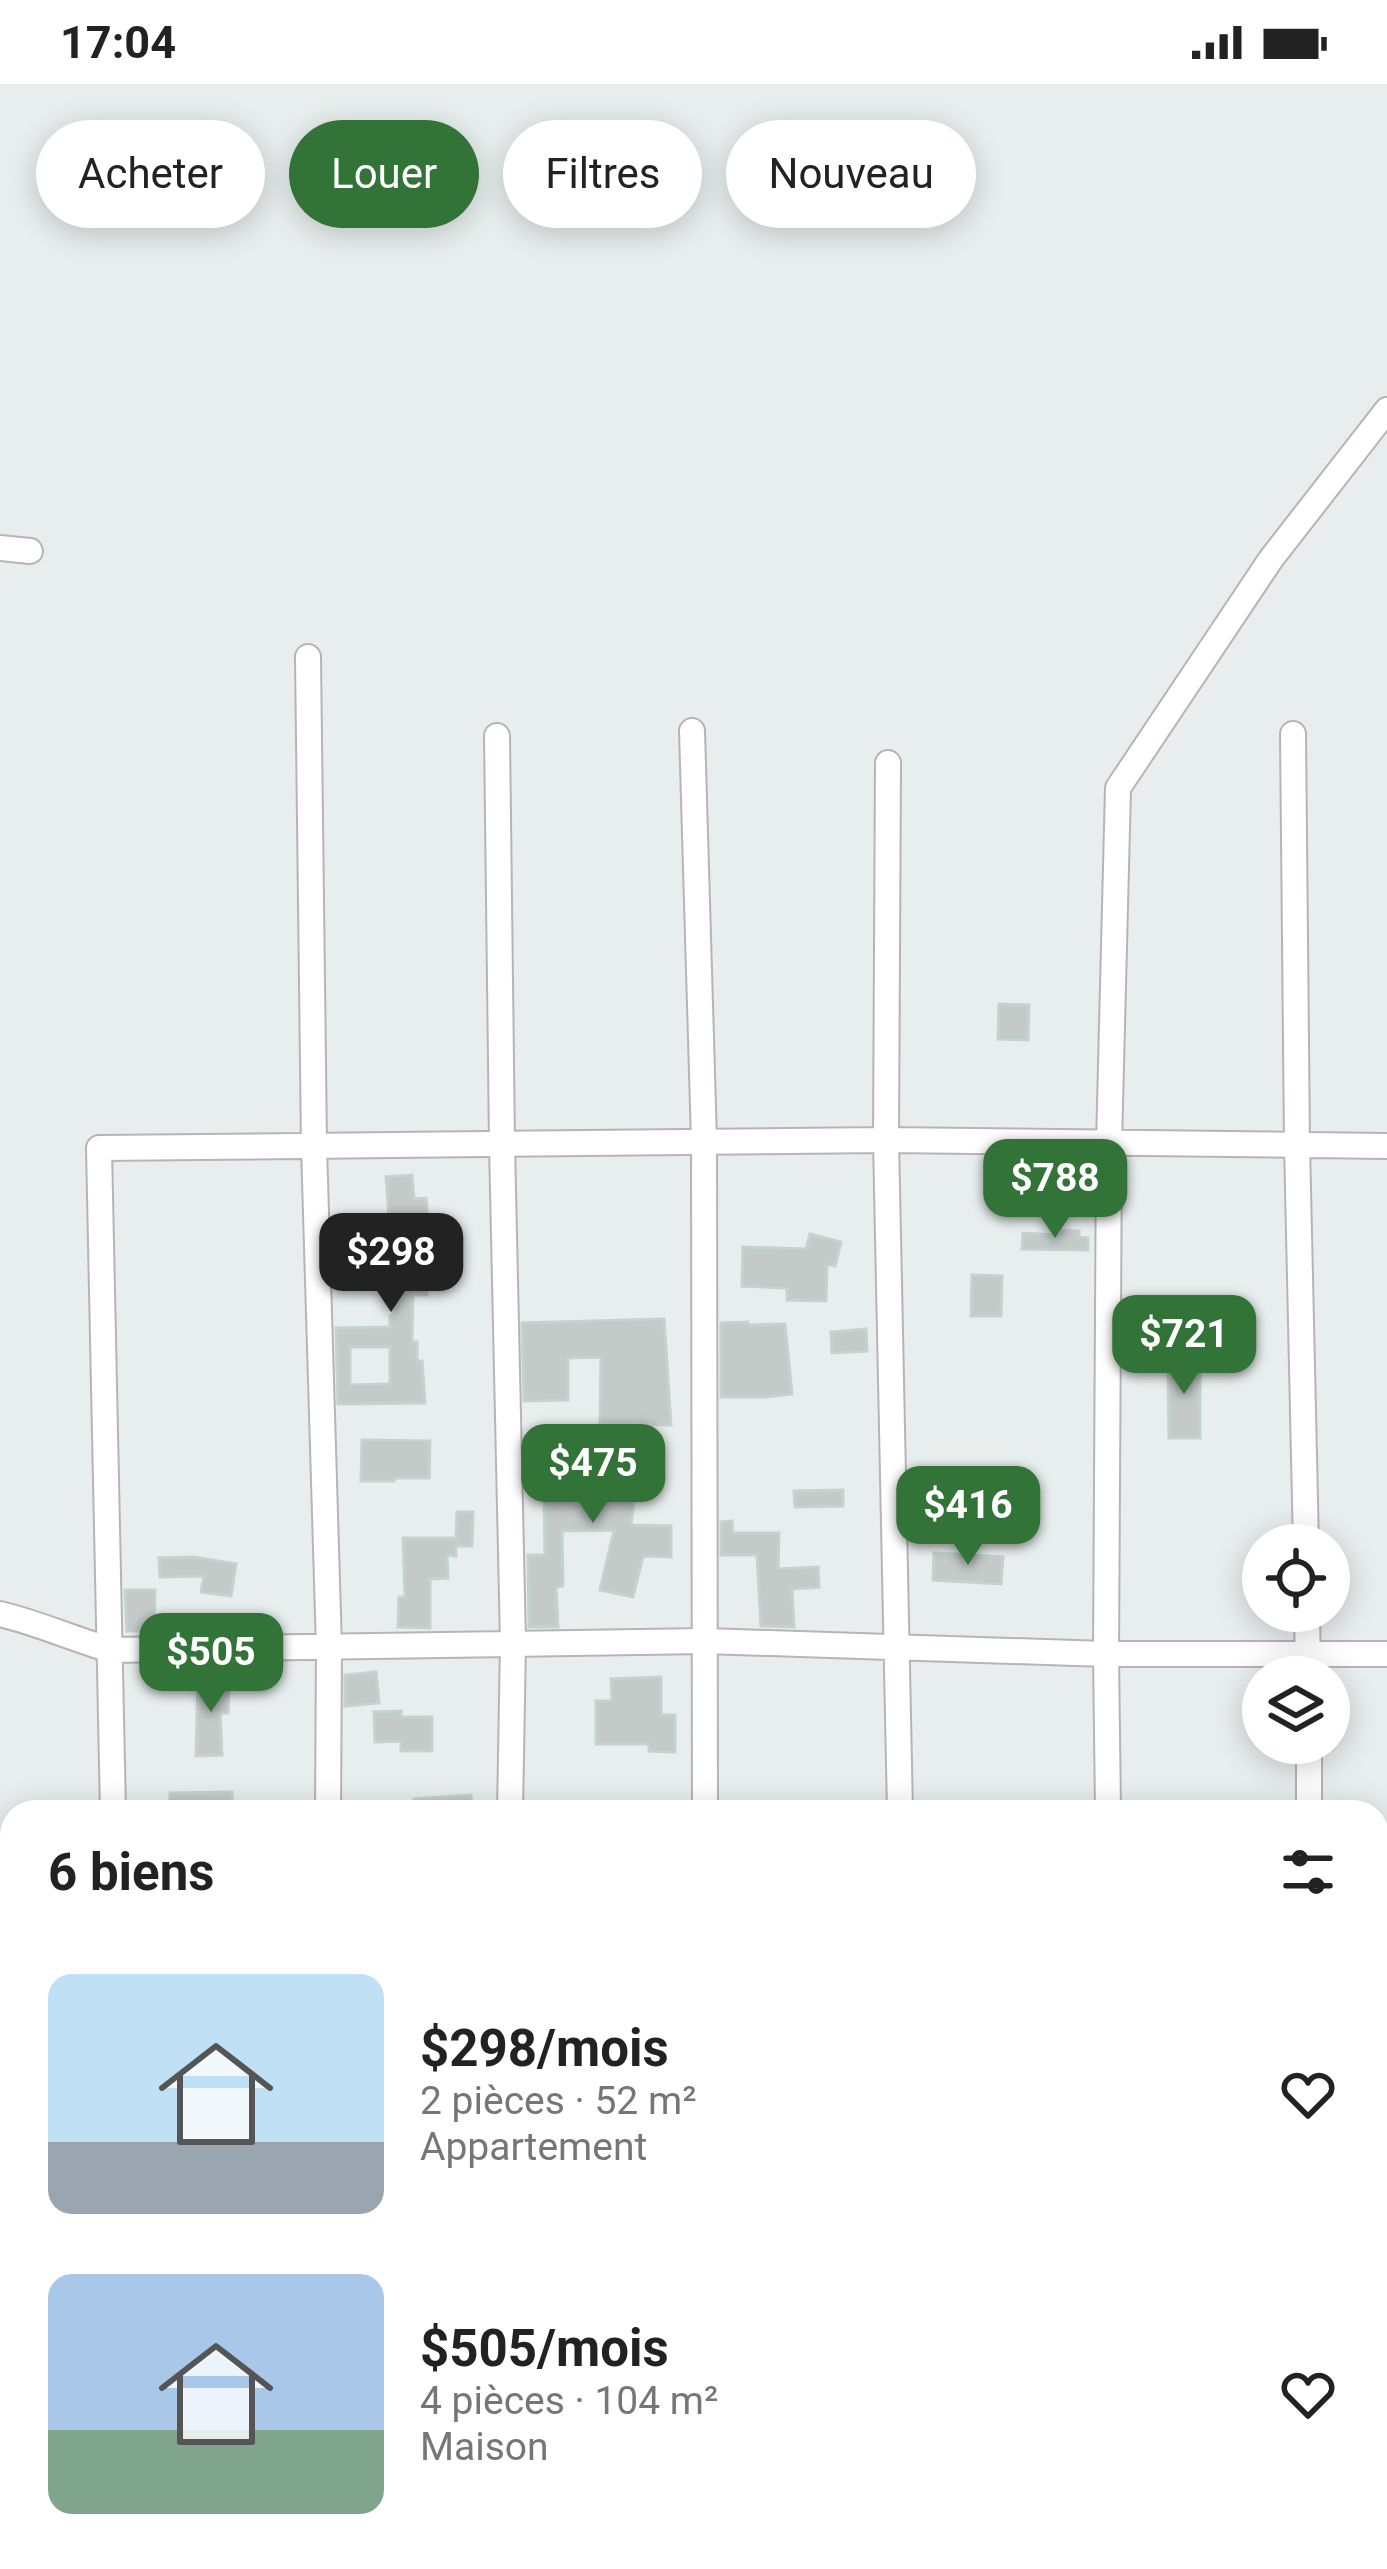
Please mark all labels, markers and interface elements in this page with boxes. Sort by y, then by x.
text: 17:04 [60,16,176,69]
chip: Acheter [36,120,265,228]
chip: Louer [289,120,479,228]
chip: Filtres [503,120,702,228]
chip: Nouveau [726,120,976,228]
pin: $788 [984,1139,1126,1241]
text: $788 [1010,1155,1100,1201]
pin: $298 [320,1213,462,1315]
text: $298 [346,1229,436,1275]
pin: $721 [1113,1295,1255,1397]
text: $721 [1139,1311,1229,1357]
pin: $475 [522,1424,664,1526]
text: $475 [548,1440,638,1486]
pin: $416 [897,1466,1039,1568]
text: $416 [923,1482,1013,1528]
map controls [1242,1524,1350,1764]
button: locate [1242,1524,1350,1632]
pin: $505 [140,1613,282,1715]
text: $505 [166,1629,256,1675]
button: layers [1242,1656,1350,1764]
icon: filters [1275,1839,1341,1905]
text: 6 biens [48,1843,214,1902]
text: $298/mois [420,2019,669,2078]
icon: home [144,2022,288,2166]
icon: heart [1275,2061,1341,2127]
text: 2 pièces · 52 m² [420,2078,696,2124]
text: Appartement [420,2124,647,2170]
text: $505/mois [420,2319,669,2378]
icon: home [144,2322,288,2466]
icon: heart [1275,2361,1341,2427]
text: 4 pièces · 104 m² [420,2378,718,2424]
text: Maison [420,2424,549,2470]

